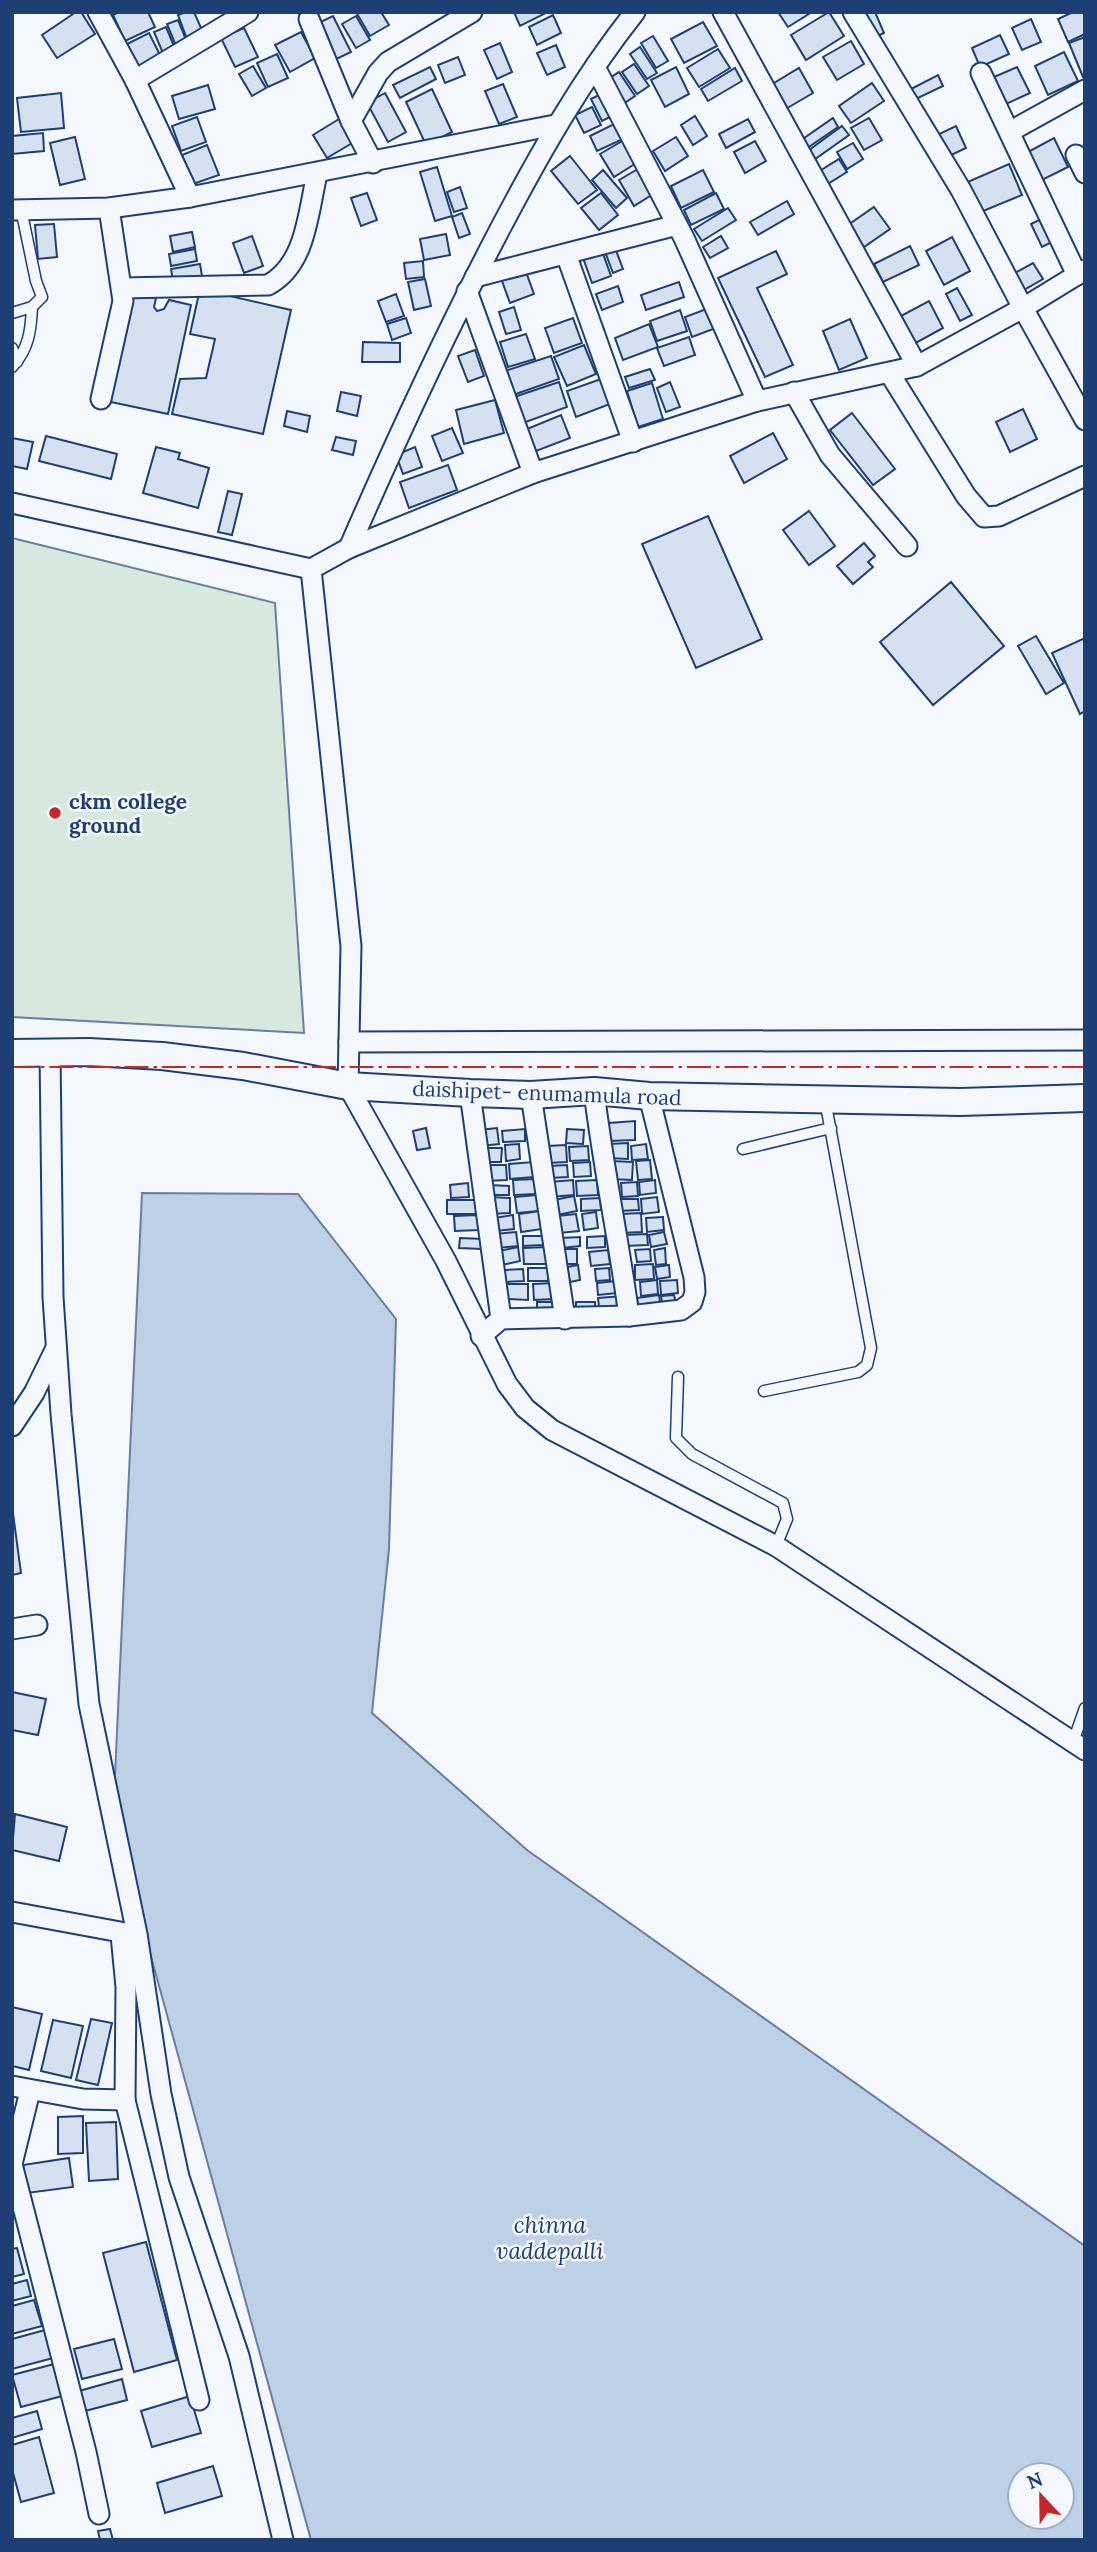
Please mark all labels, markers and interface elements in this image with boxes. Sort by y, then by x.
place label: ckm college ground [69,788,187,839]
marker: ckm college ground [47,805,63,821]
street label: daishipet- enumamula road [412,1075,682,1111]
water label: chinna vaddepalli [496,2210,604,2265]
north arrow [1006,2461,1076,2531]
text: N [1023,2466,1046,2494]

